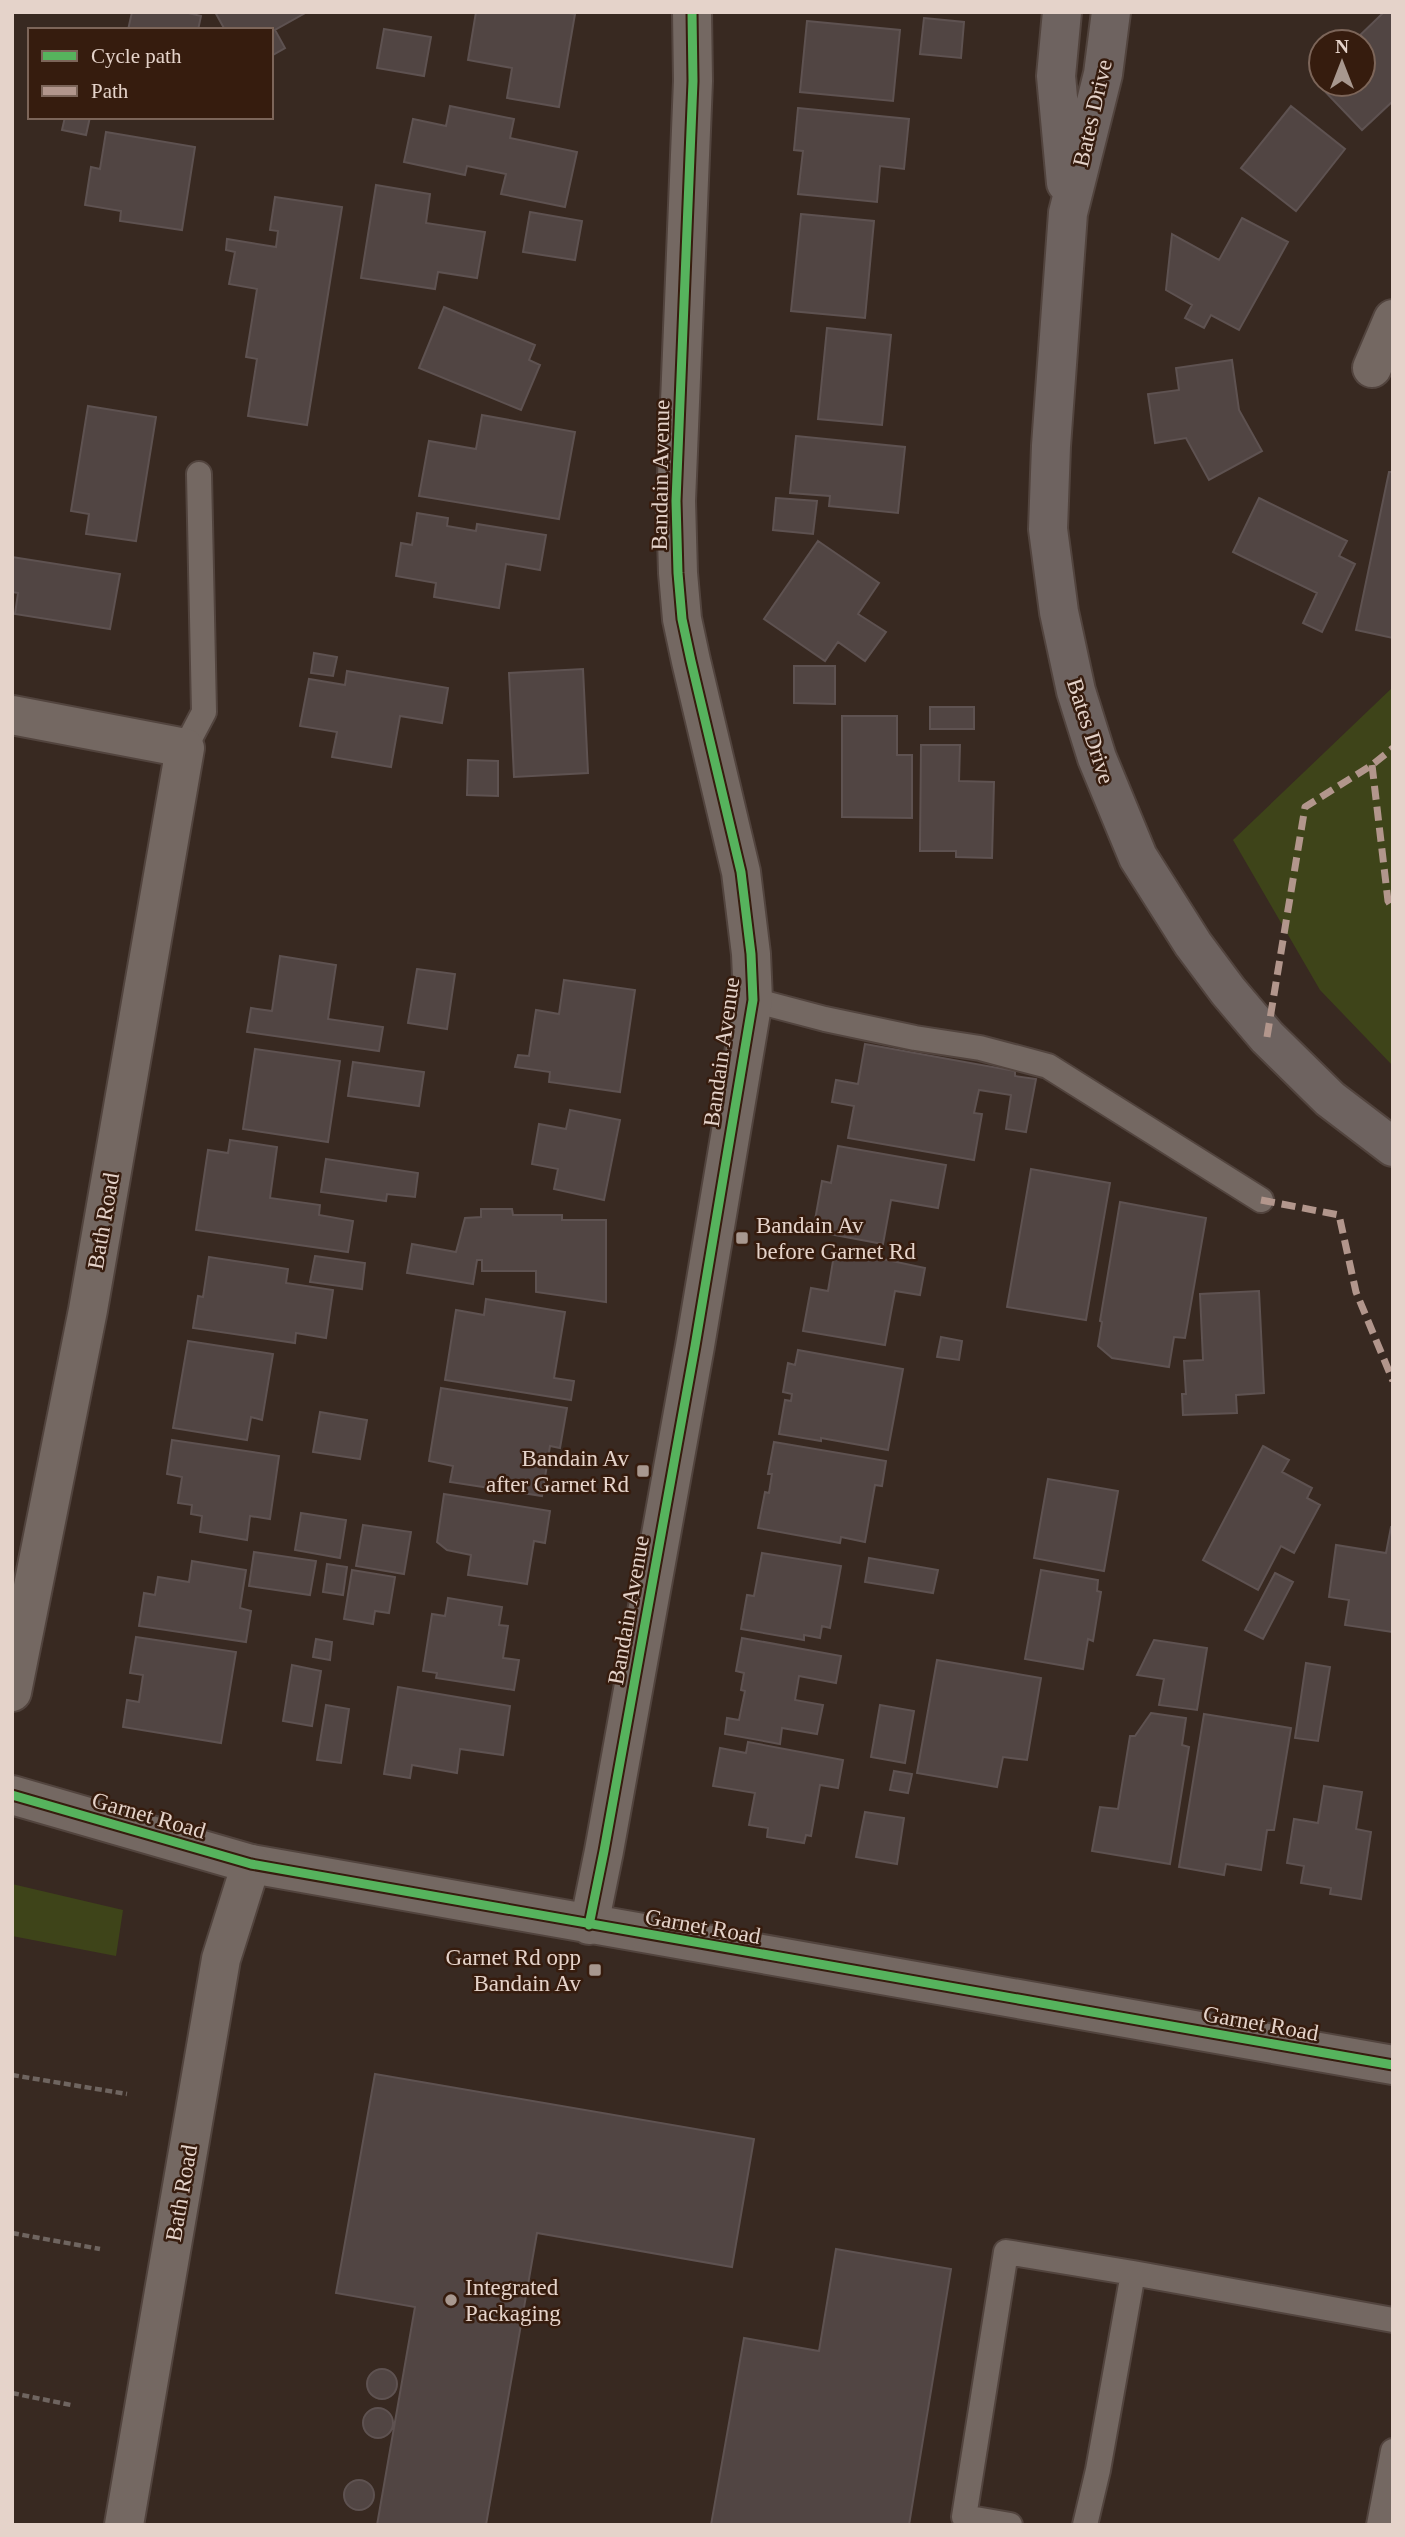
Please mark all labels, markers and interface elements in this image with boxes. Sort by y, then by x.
legend [28,28,273,119]
north arrow [1307,28,1377,98]
text: N [1335,36,1349,57]
text: Cycle path [91,44,182,68]
street label: Bates Drive [1068,57,1117,169]
text: Path [91,79,129,103]
street label: Bandain Avenue [647,399,674,551]
street label: Bates Drive [1062,675,1119,787]
street label: Bandain Avenue [699,976,744,1129]
street label: Bath Road [83,1170,124,1271]
place label: Bandain Av before Garnet Rd [756,1213,916,1264]
marker: Bandain Av before Garnet Rd [734,1230,750,1246]
place label: Bandain Av after Garnet Rd [486,1446,629,1497]
marker: Bandain Av after Garnet Rd [635,1463,651,1479]
street label: Bandain Avenue [603,1534,654,1687]
street label: Garnet Road [89,1787,209,1844]
street label: Garnet Road [643,1904,763,1949]
place label: Garnet Rd opp Bandain Av [446,1945,581,1996]
marker: Garnet Rd opp Bandain Av [587,1962,603,1978]
street label: Garnet Road [1201,2001,1321,2046]
street label: Bath Road [161,2142,202,2243]
place label: Integrated Packaging [465,2275,561,2326]
marker: Integrated Packaging [443,2292,459,2308]

